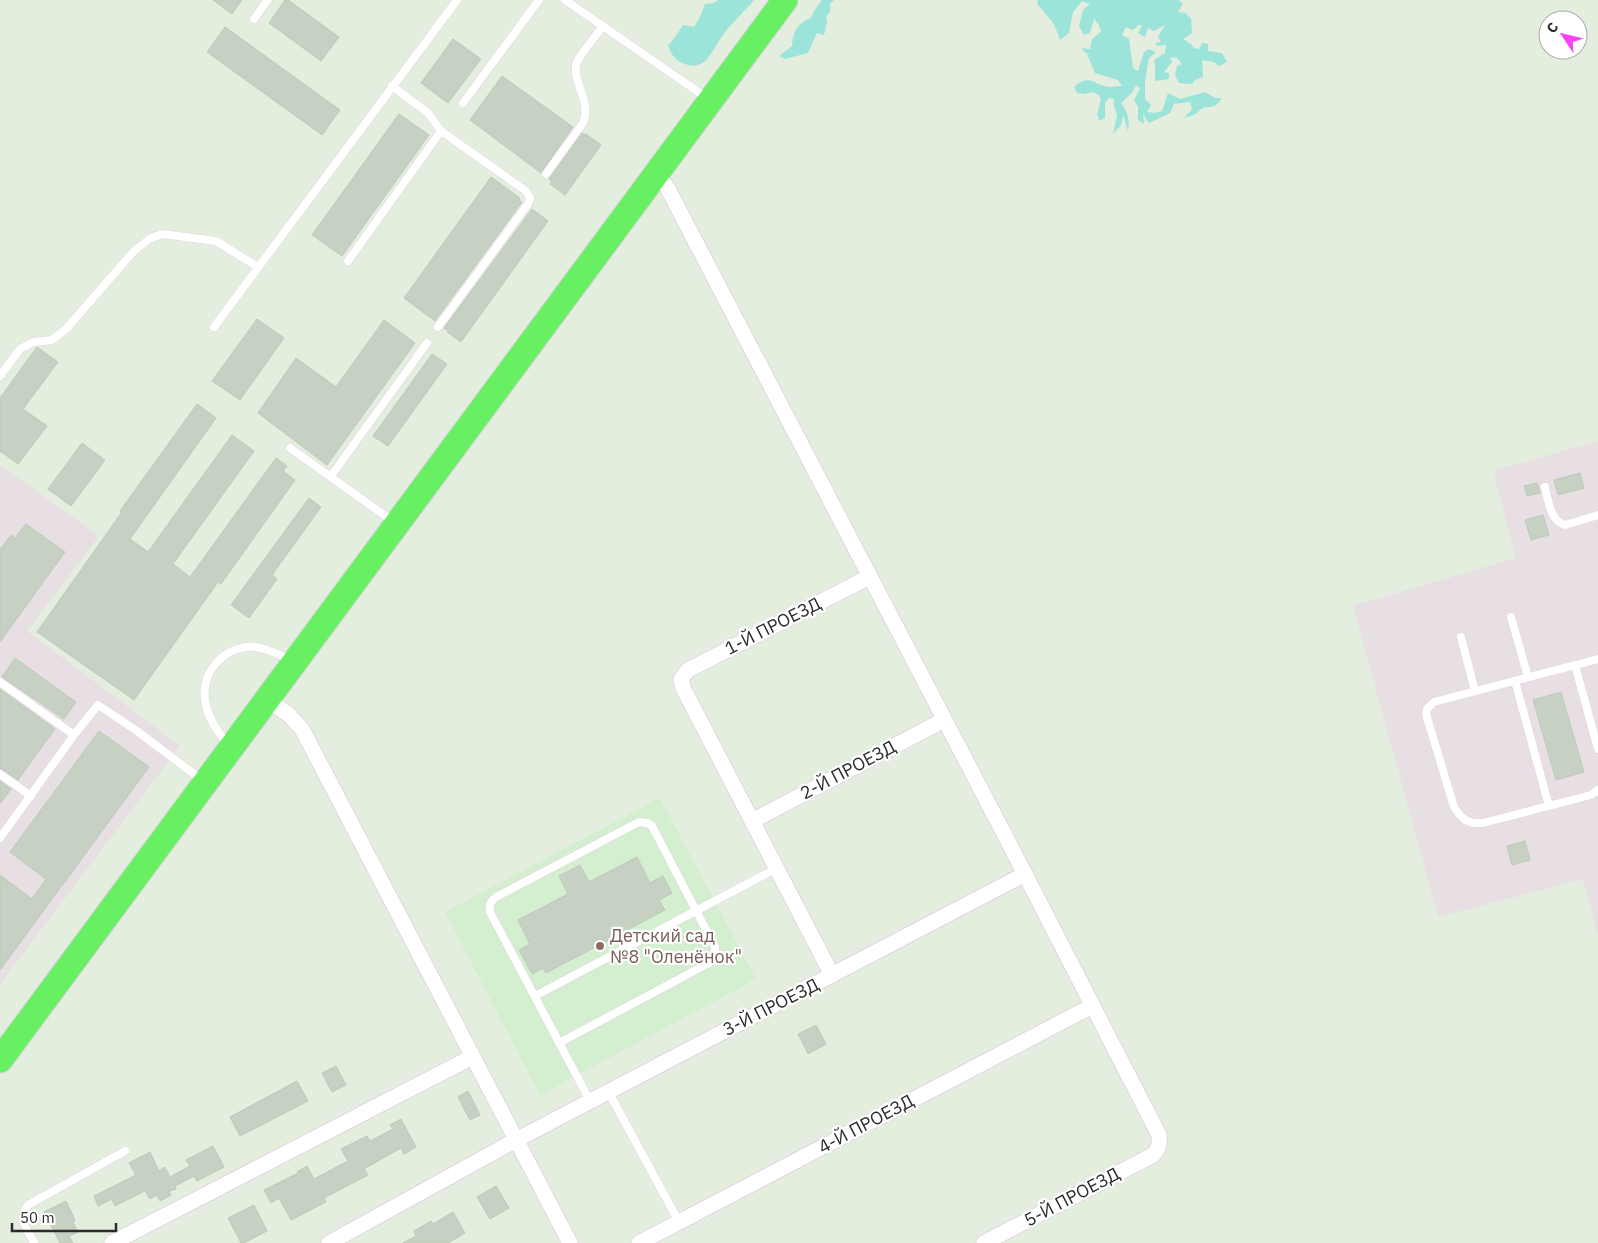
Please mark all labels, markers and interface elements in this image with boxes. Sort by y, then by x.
north arrow [1538,10,1588,60]
text: С [1542,19,1562,36]
street label: 1-Й ПРОЕЗД [721,591,825,660]
street label: 2-Й ПРОЕЗД [796,735,900,804]
place label: Детский сад №8 "Оленёнок" [610,924,742,968]
marker: Детский сад №8 "Оленёнок" [594,940,606,952]
street label: 3-Й ПРОЕЗД [719,972,823,1041]
street label: 4-Й ПРОЕЗД [814,1089,918,1158]
street label: 5-Й ПРОЕЗД [1020,1162,1124,1231]
scale bar [12,1200,116,1232]
text: 50 m [20,1208,55,1227]

